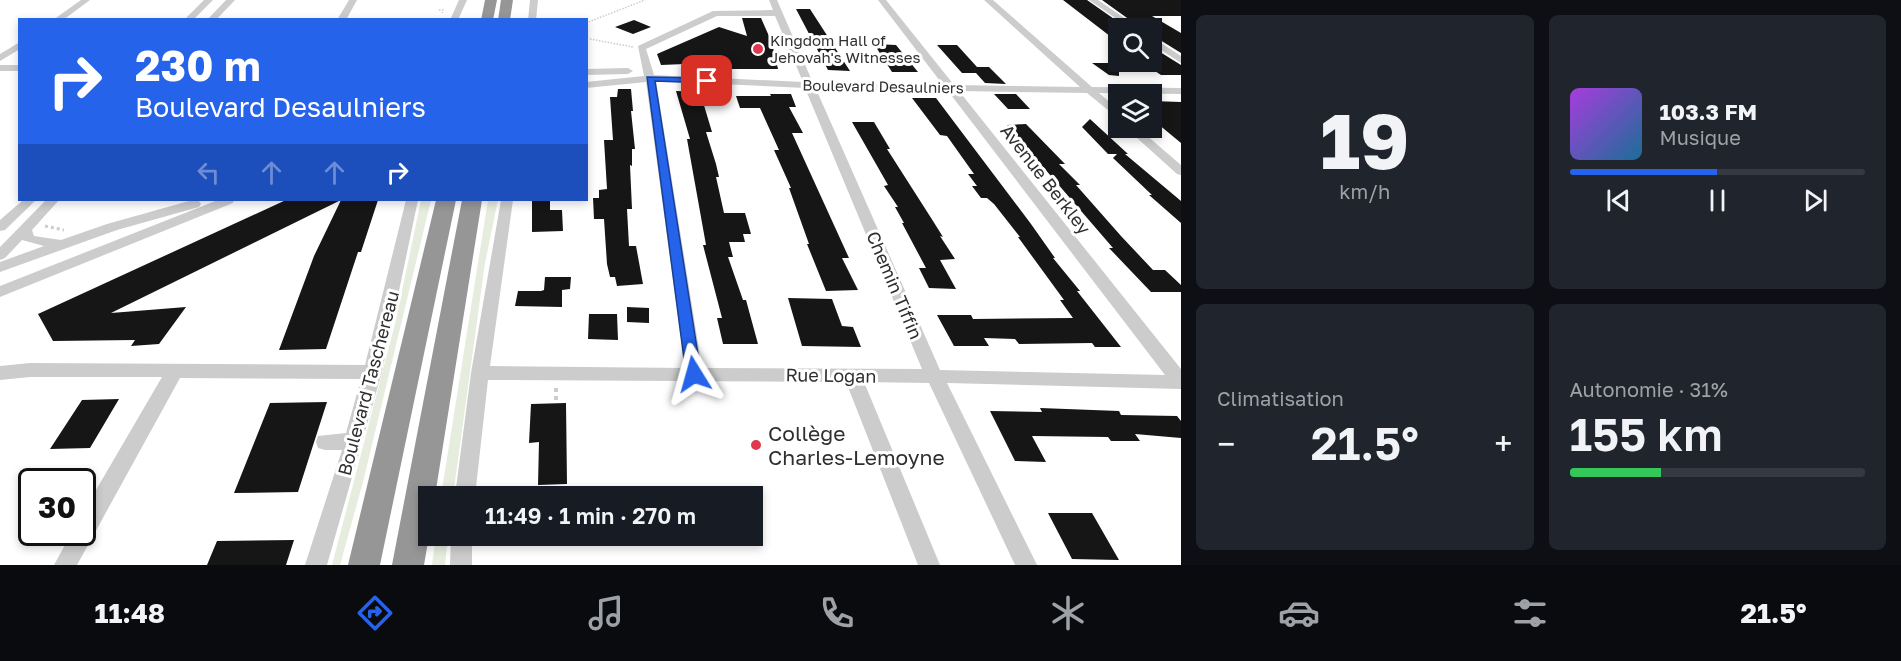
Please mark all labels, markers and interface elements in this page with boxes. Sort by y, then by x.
map controls [1108,18,1162,138]
button: search [1108,18,1162,72]
place label: Kingdom Hall of Jehovah's Witnesses [770,31,920,66]
text: 230 m [135,40,261,90]
icon: right [36,42,114,120]
marker: Kingdom Hall of Jehovah's Witnesses [751,42,765,56]
pin [681,55,732,106]
icon: arrive [690,64,723,97]
street label: Boulevard Desaulniers [802,76,964,96]
button: layers [1108,84,1162,138]
text: Boulevard Desaulniers [135,91,426,123]
text: 19 [1320,93,1410,186]
text: 103.3 FM [1660,98,1757,125]
street label: Avenue Berkley [996,120,1096,238]
text: Musique [1660,125,1741,149]
icon: left [192,156,225,189]
icon: ahead [255,156,288,189]
icon: ahead [318,156,351,189]
icon: right [381,156,414,189]
text: km/h [1339,179,1390,203]
icon: previous [1602,184,1635,217]
icon: pause [1701,184,1734,217]
icon: next [1799,184,1832,217]
street label: Chemin Tiffin [862,228,928,342]
street label: Boulevard Taschereau [333,288,403,478]
position arrow [662,342,726,406]
street label: Rue Logan [785,363,877,387]
text: Autonomie · 31% [1570,377,1728,401]
text: Climatisation [1217,386,1344,410]
text: 155 km [1570,407,1723,461]
text: 21.5° [1311,416,1419,470]
place label: Collège Charles-Lemoyne [768,420,945,470]
text: − [1217,424,1235,463]
text: + [1494,424,1513,463]
marker: Collège Charles-Lemoyne [749,438,763,452]
speed limit sign: 30 [18,468,96,546]
text: 11:49 · 1 min · 270 m [485,502,696,529]
icon: directions [354,592,396,634]
icon: music [585,592,627,634]
icon: phone [816,592,858,634]
icon: climate [1047,592,1089,634]
icon: car [1278,592,1320,634]
icon: filters [1509,592,1551,634]
text: 11:48 [95,597,165,629]
text: 21.5° [1740,597,1806,629]

